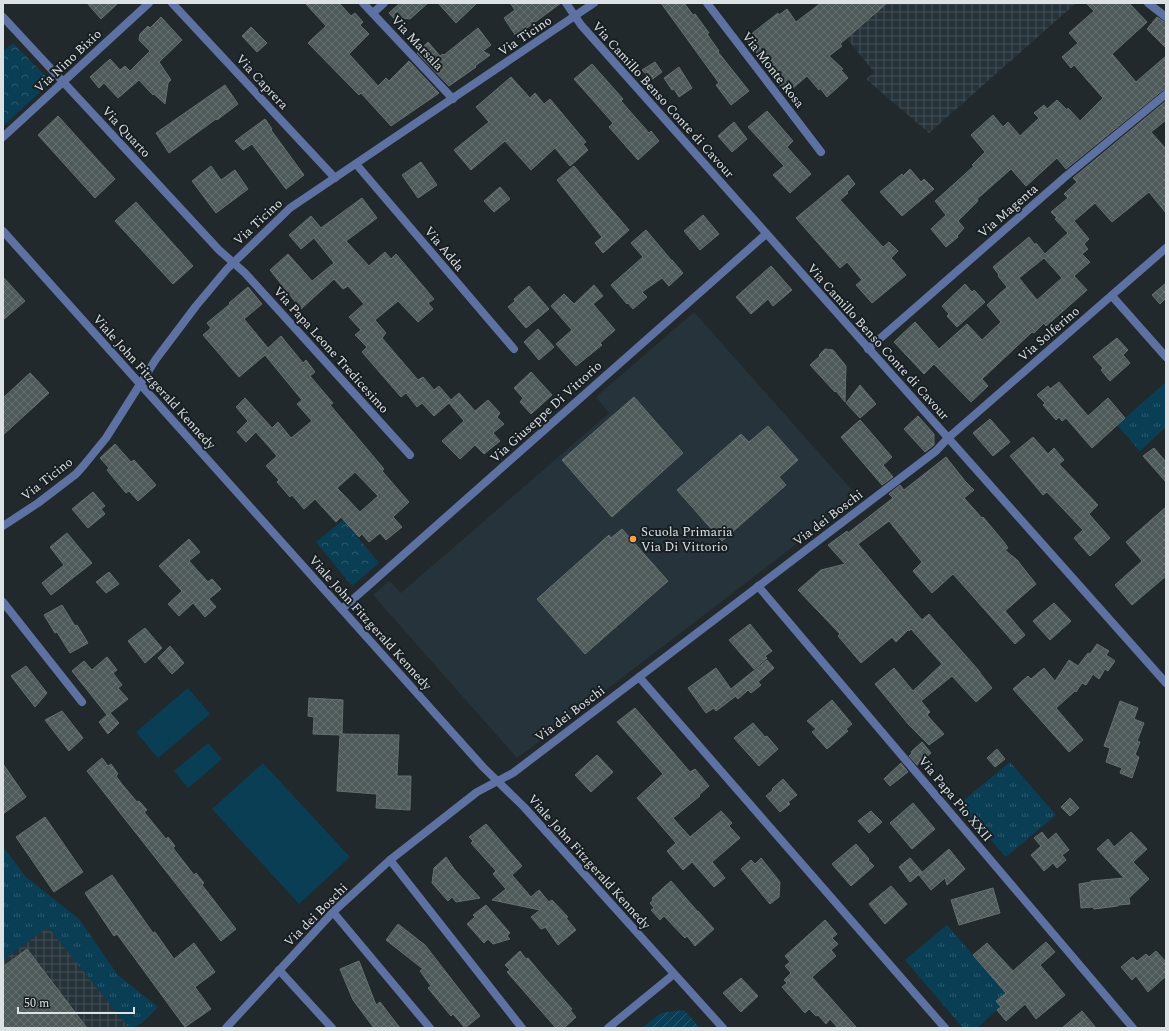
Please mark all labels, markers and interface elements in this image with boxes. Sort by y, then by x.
street label: Via Marsala [386,11,448,76]
street label: Via Ticino [494,11,556,61]
street label: Via Camillo Benso Conte di Cavour [587,17,739,183]
street label: Via Nino Bixio [30,24,106,98]
street label: Via Monte Rosa [737,28,810,113]
street label: Via Caprera [231,50,293,115]
street label: Via Quarto [97,102,155,162]
street label: Via Magenta [974,179,1043,243]
street label: Via Ticino [229,194,287,250]
street label: Via Adda [419,222,469,276]
street label: Via Camillo Benso Conte di Cavour [802,259,954,425]
street label: Via Papa Leone Tredicesimo [268,282,394,418]
street label: Via Solferino [1014,302,1084,366]
street label: Viale John Fitzgerald Kennedy [88,310,221,455]
street label: Via Giuseppe Di Vittorio [486,356,606,468]
street label: Via Ticino [17,452,77,506]
street label: Via dei Boschi [789,485,867,551]
place label: Scuola Primaria Via Di Vittorio [641,522,733,557]
marker: Scuola Primaria Via Di Vittorio [628,534,638,544]
street label: Viale John Fitzgerald Kennedy [304,551,437,696]
street label: Via dei Boschi [531,681,609,747]
street label: Via Papa Pio XXII [913,752,997,846]
street label: Viale John Fitzgerald Kennedy [523,790,656,935]
street label: Via dei Boschi [279,878,353,952]
scale bar [18,989,134,1015]
text: 50 m [24,994,49,1013]

